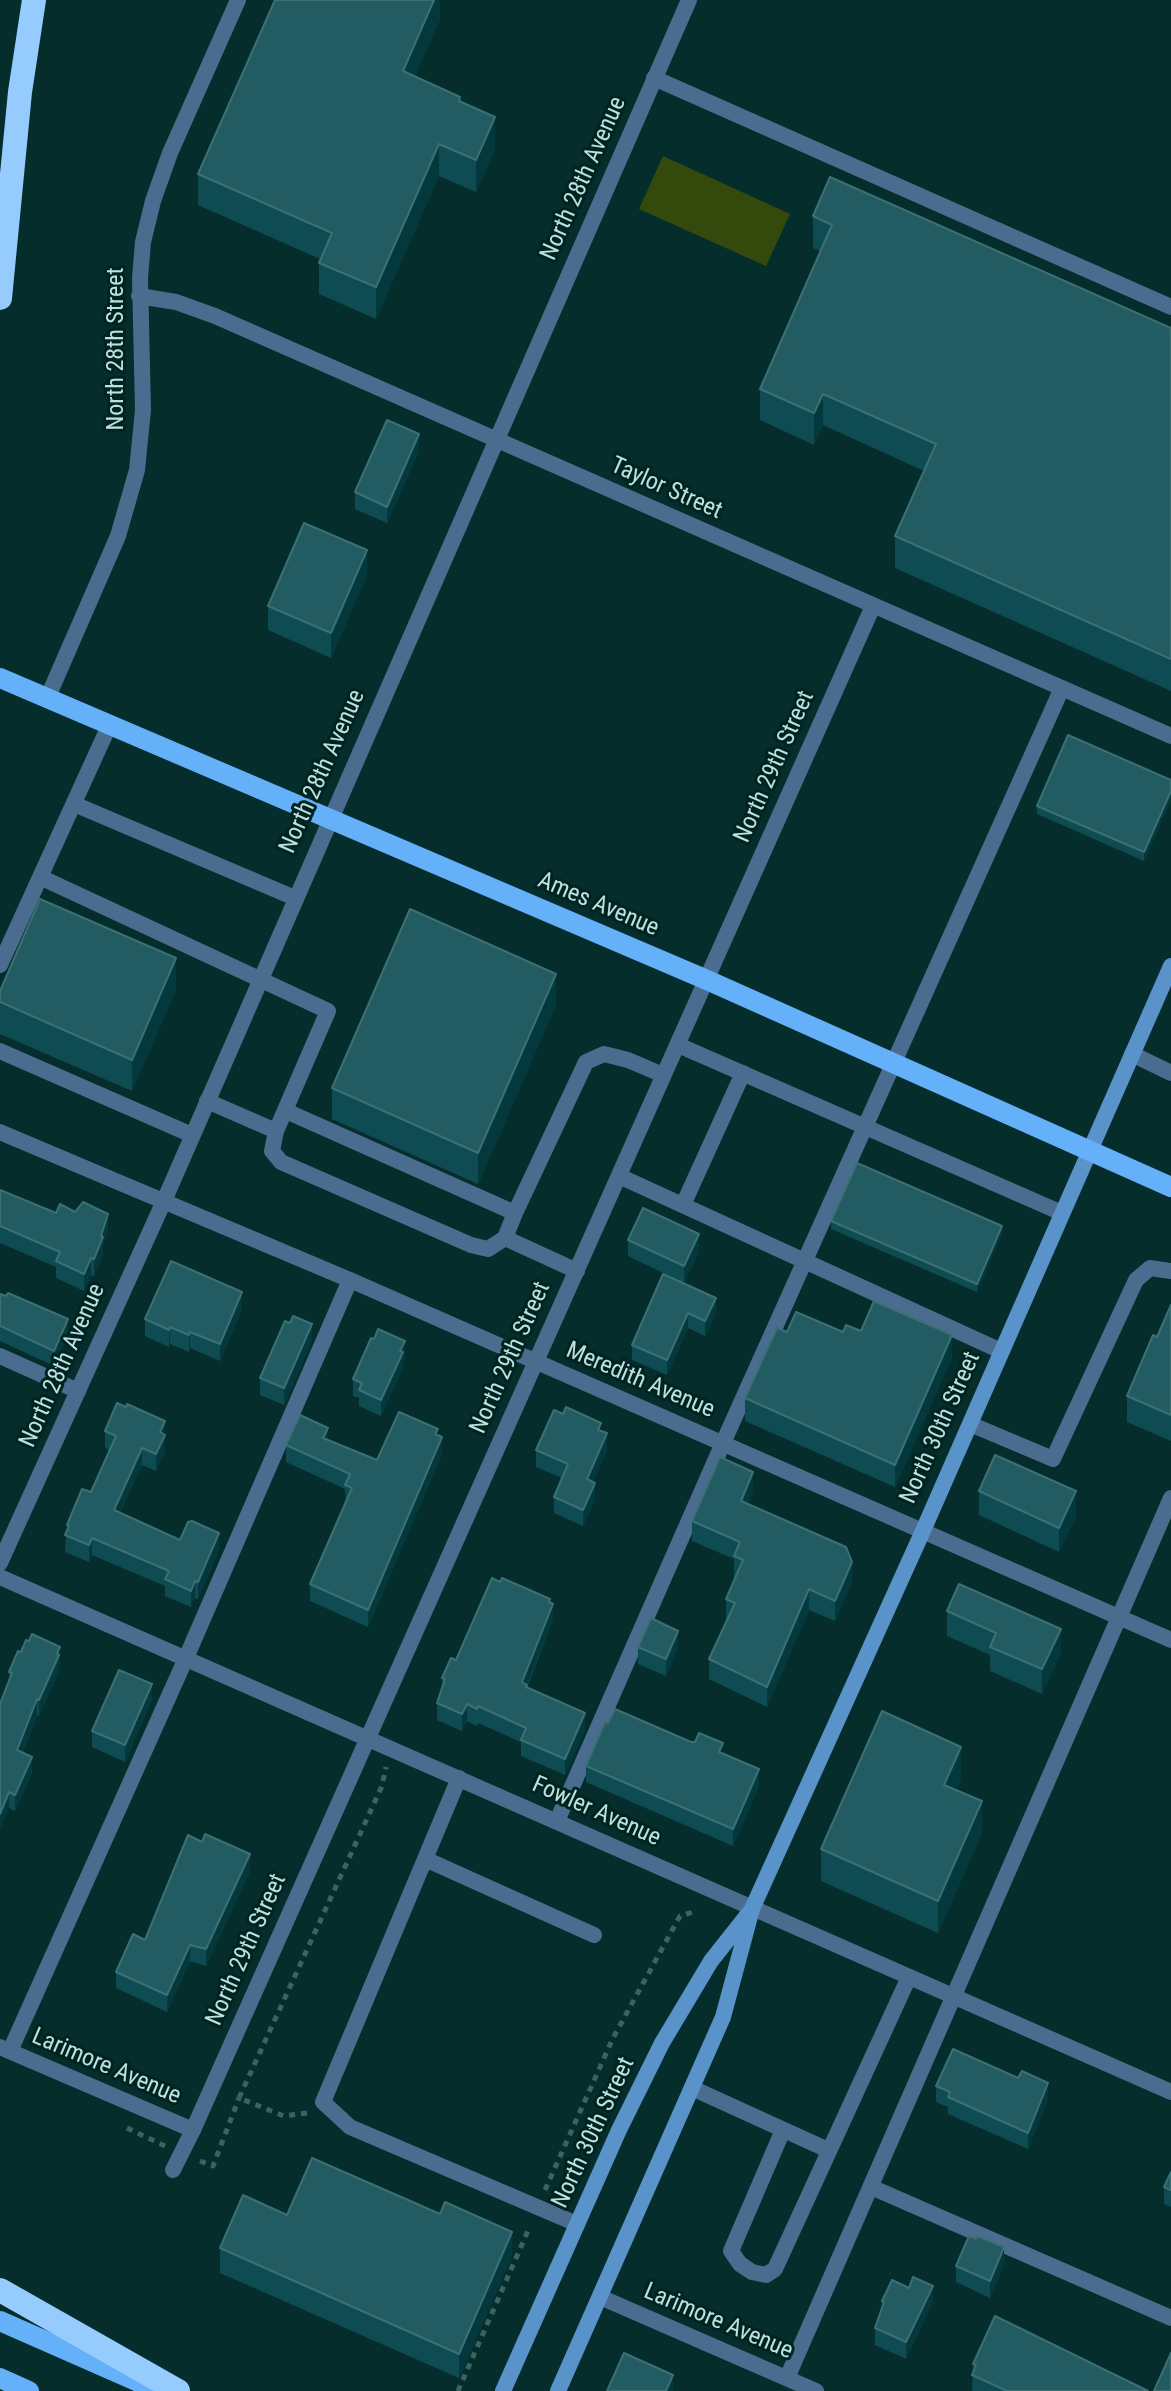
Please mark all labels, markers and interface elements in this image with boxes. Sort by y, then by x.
street label: North 28th Avenue [535,93,633,265]
street label: North 28th Street [103,267,131,431]
street label: Taylor Street [606,452,726,526]
street label: North 28th Avenue [274,686,372,858]
street label: North 29th Street [729,687,821,847]
street label: Ames Avenue [533,867,663,943]
street label: North 29th Street [465,1278,557,1438]
street label: North 28th Avenue [14,1280,112,1452]
street label: Meredith Avenue [561,1337,719,1425]
street label: North 30th Street [895,1348,987,1508]
street label: Fowler Avenue [527,1771,665,1853]
street label: North 29th Street [201,1870,293,2030]
street label: Larimore Avenue [27,2023,185,2111]
street label: North 30th Street [546,2053,642,2213]
street label: Larimore Avenue [639,2278,797,2366]

